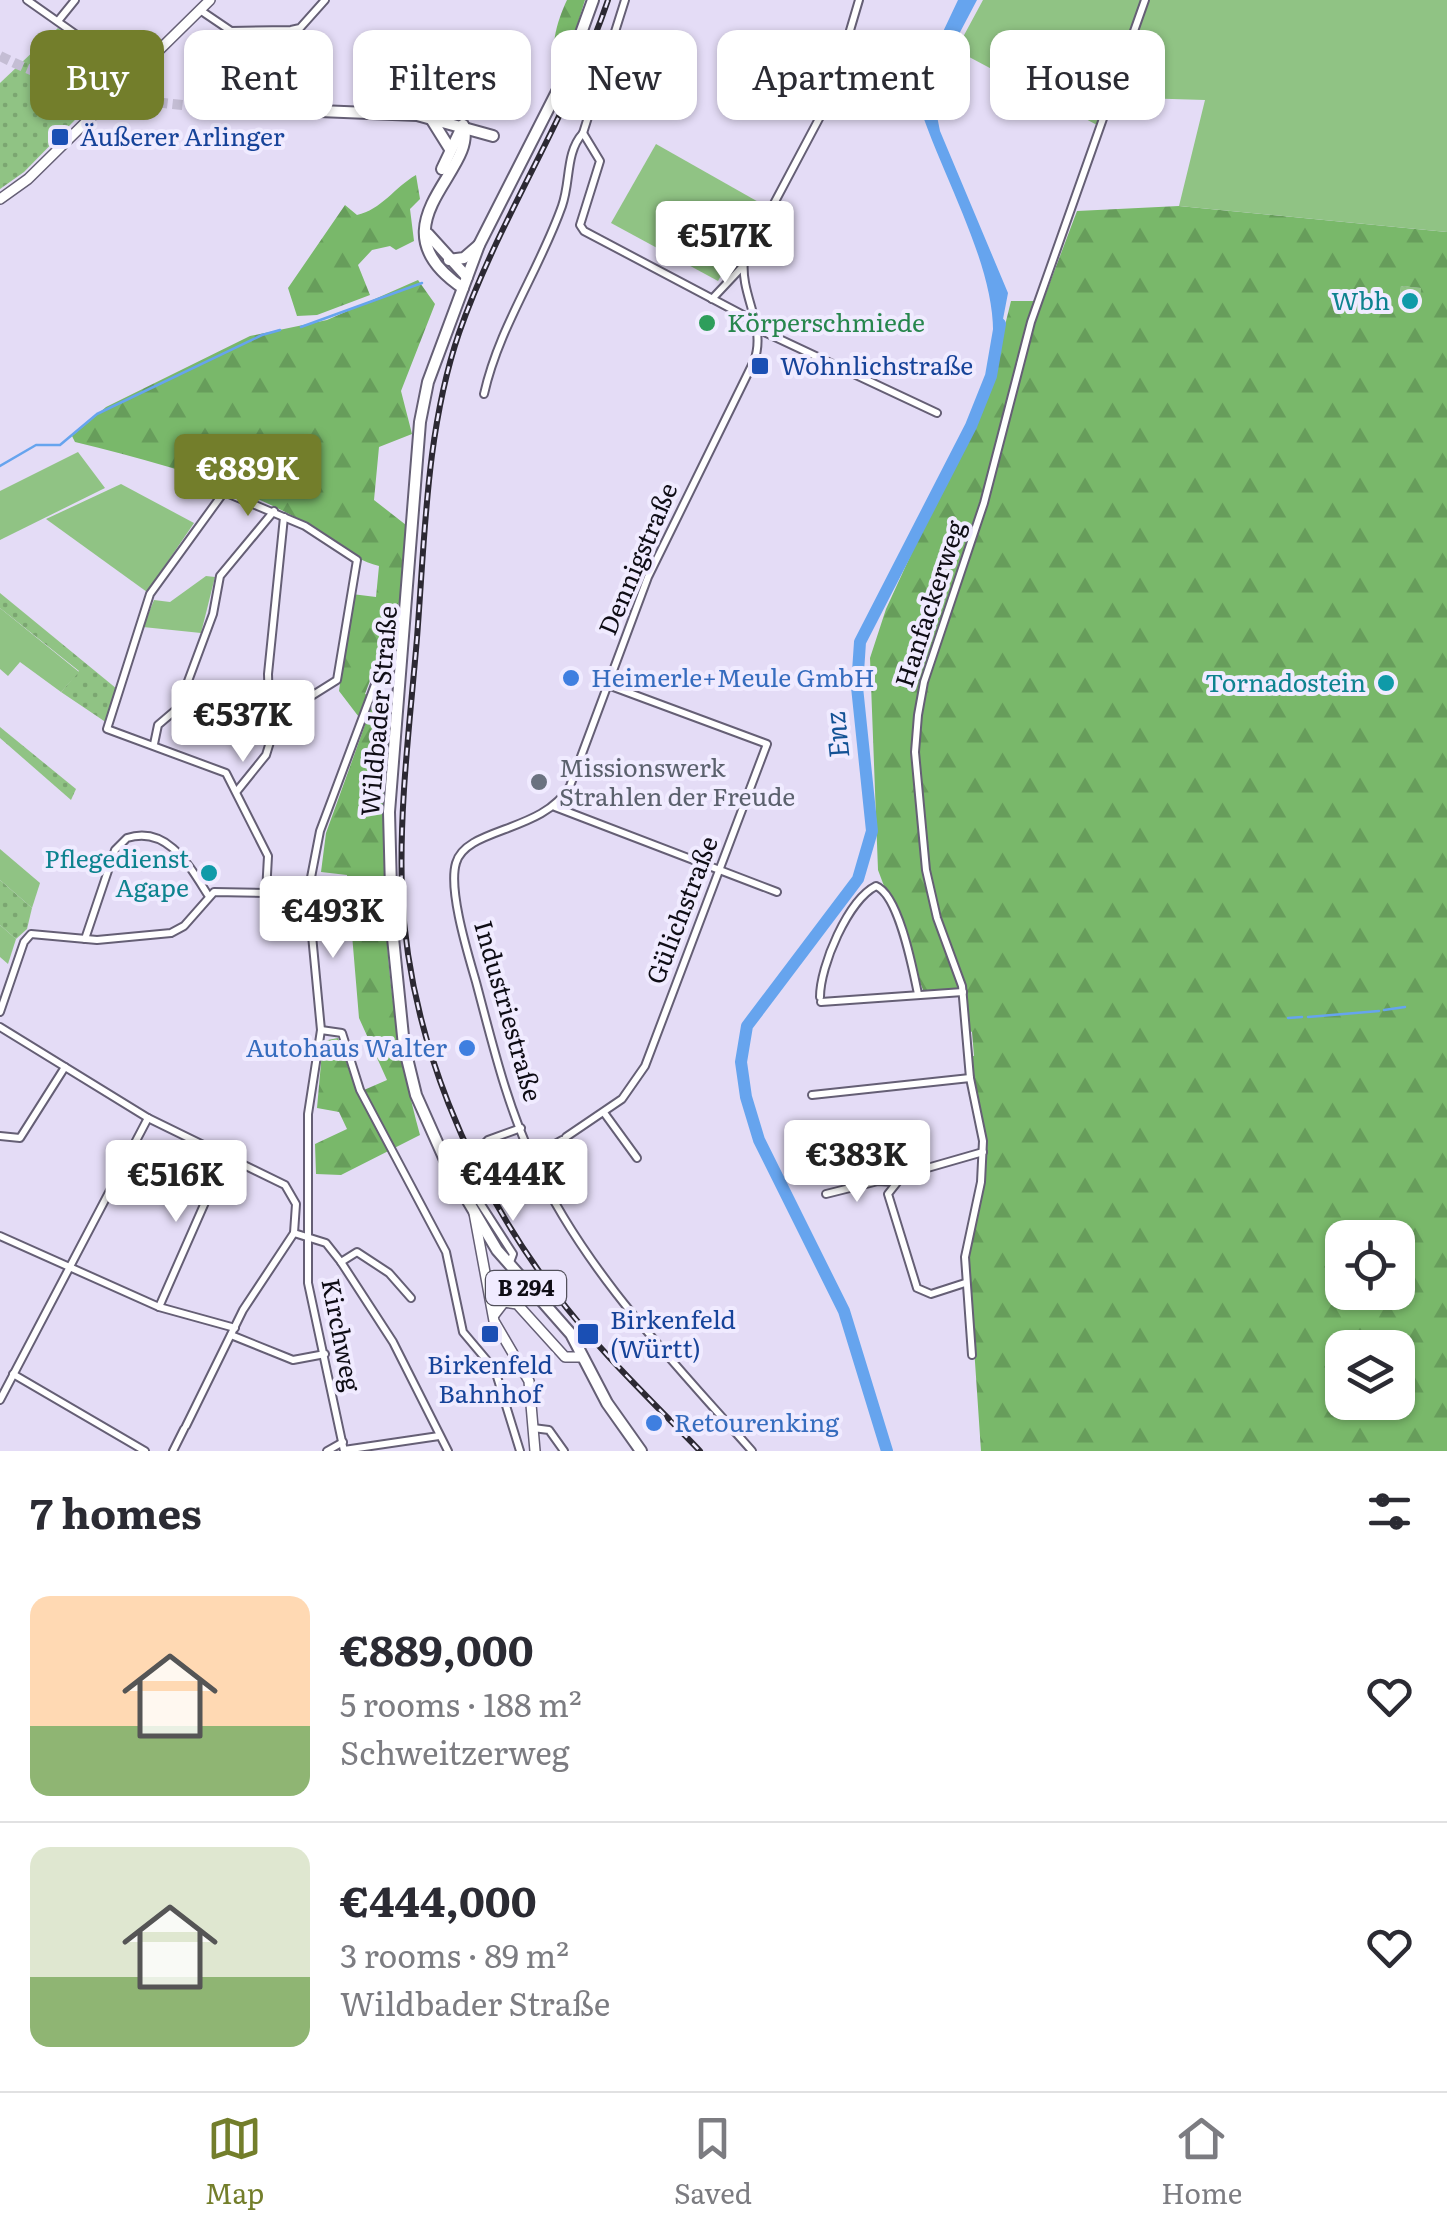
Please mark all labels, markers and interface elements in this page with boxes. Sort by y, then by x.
chip: Buy [30,30,164,120]
chip: Rent [184,30,333,120]
chip: Filters [353,30,531,120]
chip: New [551,30,697,120]
chip: Apartment [717,30,970,120]
chip: House [990,30,1165,120]
place label: Äußerer Arlinger [80,117,285,154]
marker: Äußerer Arlinger [49,126,71,148]
pin: €517K [655,201,795,286]
text: €517K [678,209,772,257]
place label: Wbh [1331,281,1390,318]
marker: Wbh [1399,290,1421,312]
place label: Körperschmiede [727,303,925,340]
marker: Körperschmiede [696,312,718,334]
place label: Wohnlichstraße [780,346,973,383]
marker: Wohnlichstraße [749,355,771,377]
pin: €889K [178,434,318,519]
text: €889K [196,442,300,490]
street label: Dennigstraße [588,476,685,640]
street label: Hanfackerweg [884,515,973,692]
street label: Wildbader Straße [350,604,405,818]
place label: Heimerle+Meule GmbH [591,658,875,695]
place label: Tornadostein [1205,663,1366,700]
marker: Heimerle+Meule GmbH [560,667,582,689]
marker: Tornadostein [1375,672,1397,694]
pin: €537K [173,680,313,765]
text: €537K [193,688,293,736]
water label: Enz [812,710,858,761]
place label: Missionswerk Strahlen der Freude [559,748,795,814]
marker: Missionswerk Strahlen der Freude [528,771,550,793]
street label: Gülichstraße [635,830,726,989]
place label: Pflegedienst Agape [44,839,189,905]
marker: Pflegedienst Agape [198,862,220,884]
pin: €493K [263,876,403,961]
text: €493K [282,884,384,932]
street label: Industriestraße [466,916,553,1105]
place label: Autohaus Walter [246,1028,447,1065]
marker: Autohaus Walter [456,1037,478,1059]
pin: €383K [787,1120,927,1205]
text: €383K [806,1128,908,1176]
pin: €444K [443,1139,583,1224]
pin: €516K [106,1140,246,1225]
text: €444K [460,1147,566,1195]
text: €516K [128,1148,224,1196]
map controls [1325,1220,1415,1420]
button: locate [1325,1220,1415,1310]
road number: B 294 [486,1271,566,1305]
street label: Kirchweg [313,1275,372,1395]
place label: Birkenfeld (Württ) [610,1300,736,1366]
marker: Birkenfeld (Württ) [575,1321,601,1347]
marker: Birkenfeld Bahnhof [479,1323,501,1345]
button: layers [1325,1330,1415,1420]
place label: Birkenfeld Bahnhof [427,1345,553,1411]
place label: Retourenking [674,1403,839,1440]
marker: Retourenking [643,1412,665,1434]
text: 7 homes [30,1480,202,1542]
icon: filters [1362,1484,1417,1539]
text: €889,000 [340,1617,534,1679]
icon: home [110,1636,230,1756]
icon: heart [1362,1669,1417,1724]
text: 5 rooms · 188 m² [340,1679,582,1727]
text: Schweitzerweg [340,1727,570,1775]
text: €444,000 [340,1868,537,1930]
icon: home [110,1887,230,2007]
icon: heart [1362,1920,1417,1975]
text: 3 rooms · 89 m² [340,1930,569,1978]
text: Wildbader Straße [340,1978,610,2026]
tab: Map [205,2111,264,2213]
tab: Saved [674,2111,752,2213]
tab: Home [1161,2111,1242,2213]

